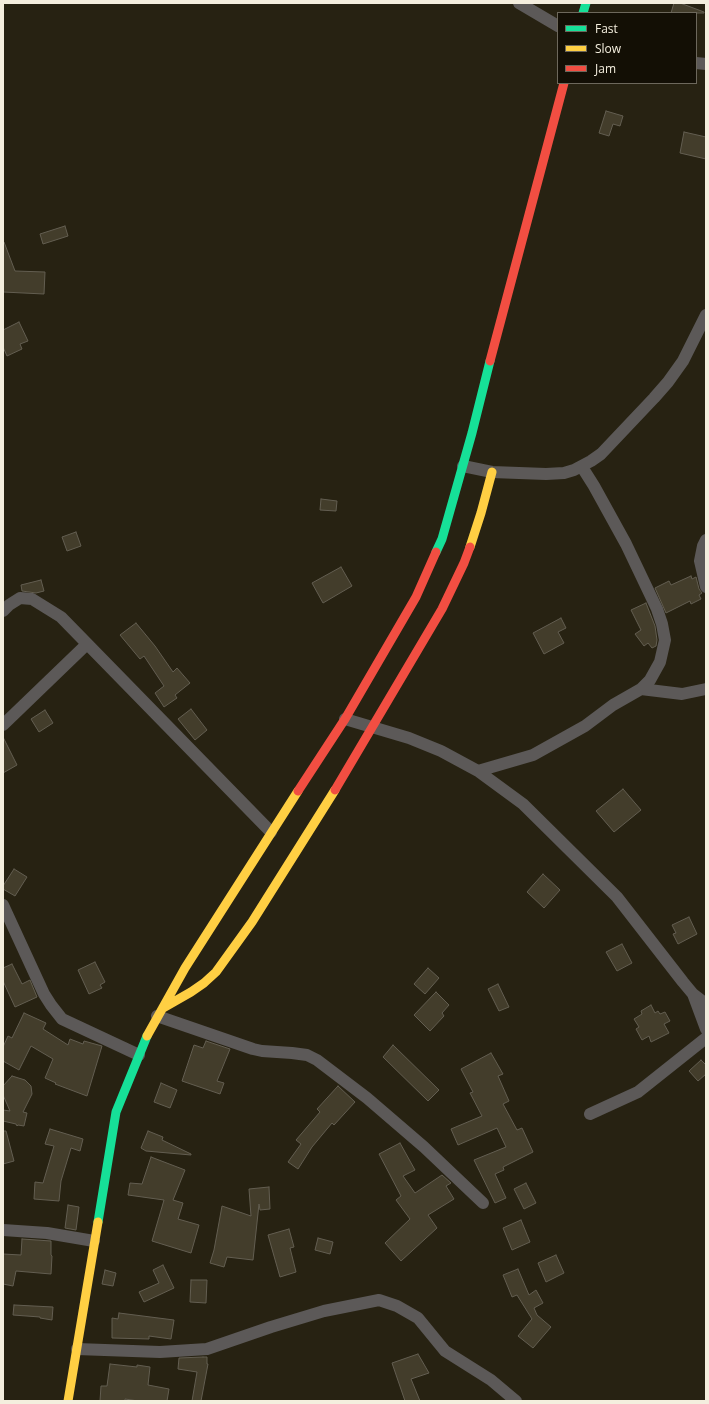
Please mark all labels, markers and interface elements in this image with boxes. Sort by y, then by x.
legend [557,12,697,84]
text: Fast [595,20,618,37]
text: Slow [595,40,621,57]
text: Jam [595,60,616,77]

